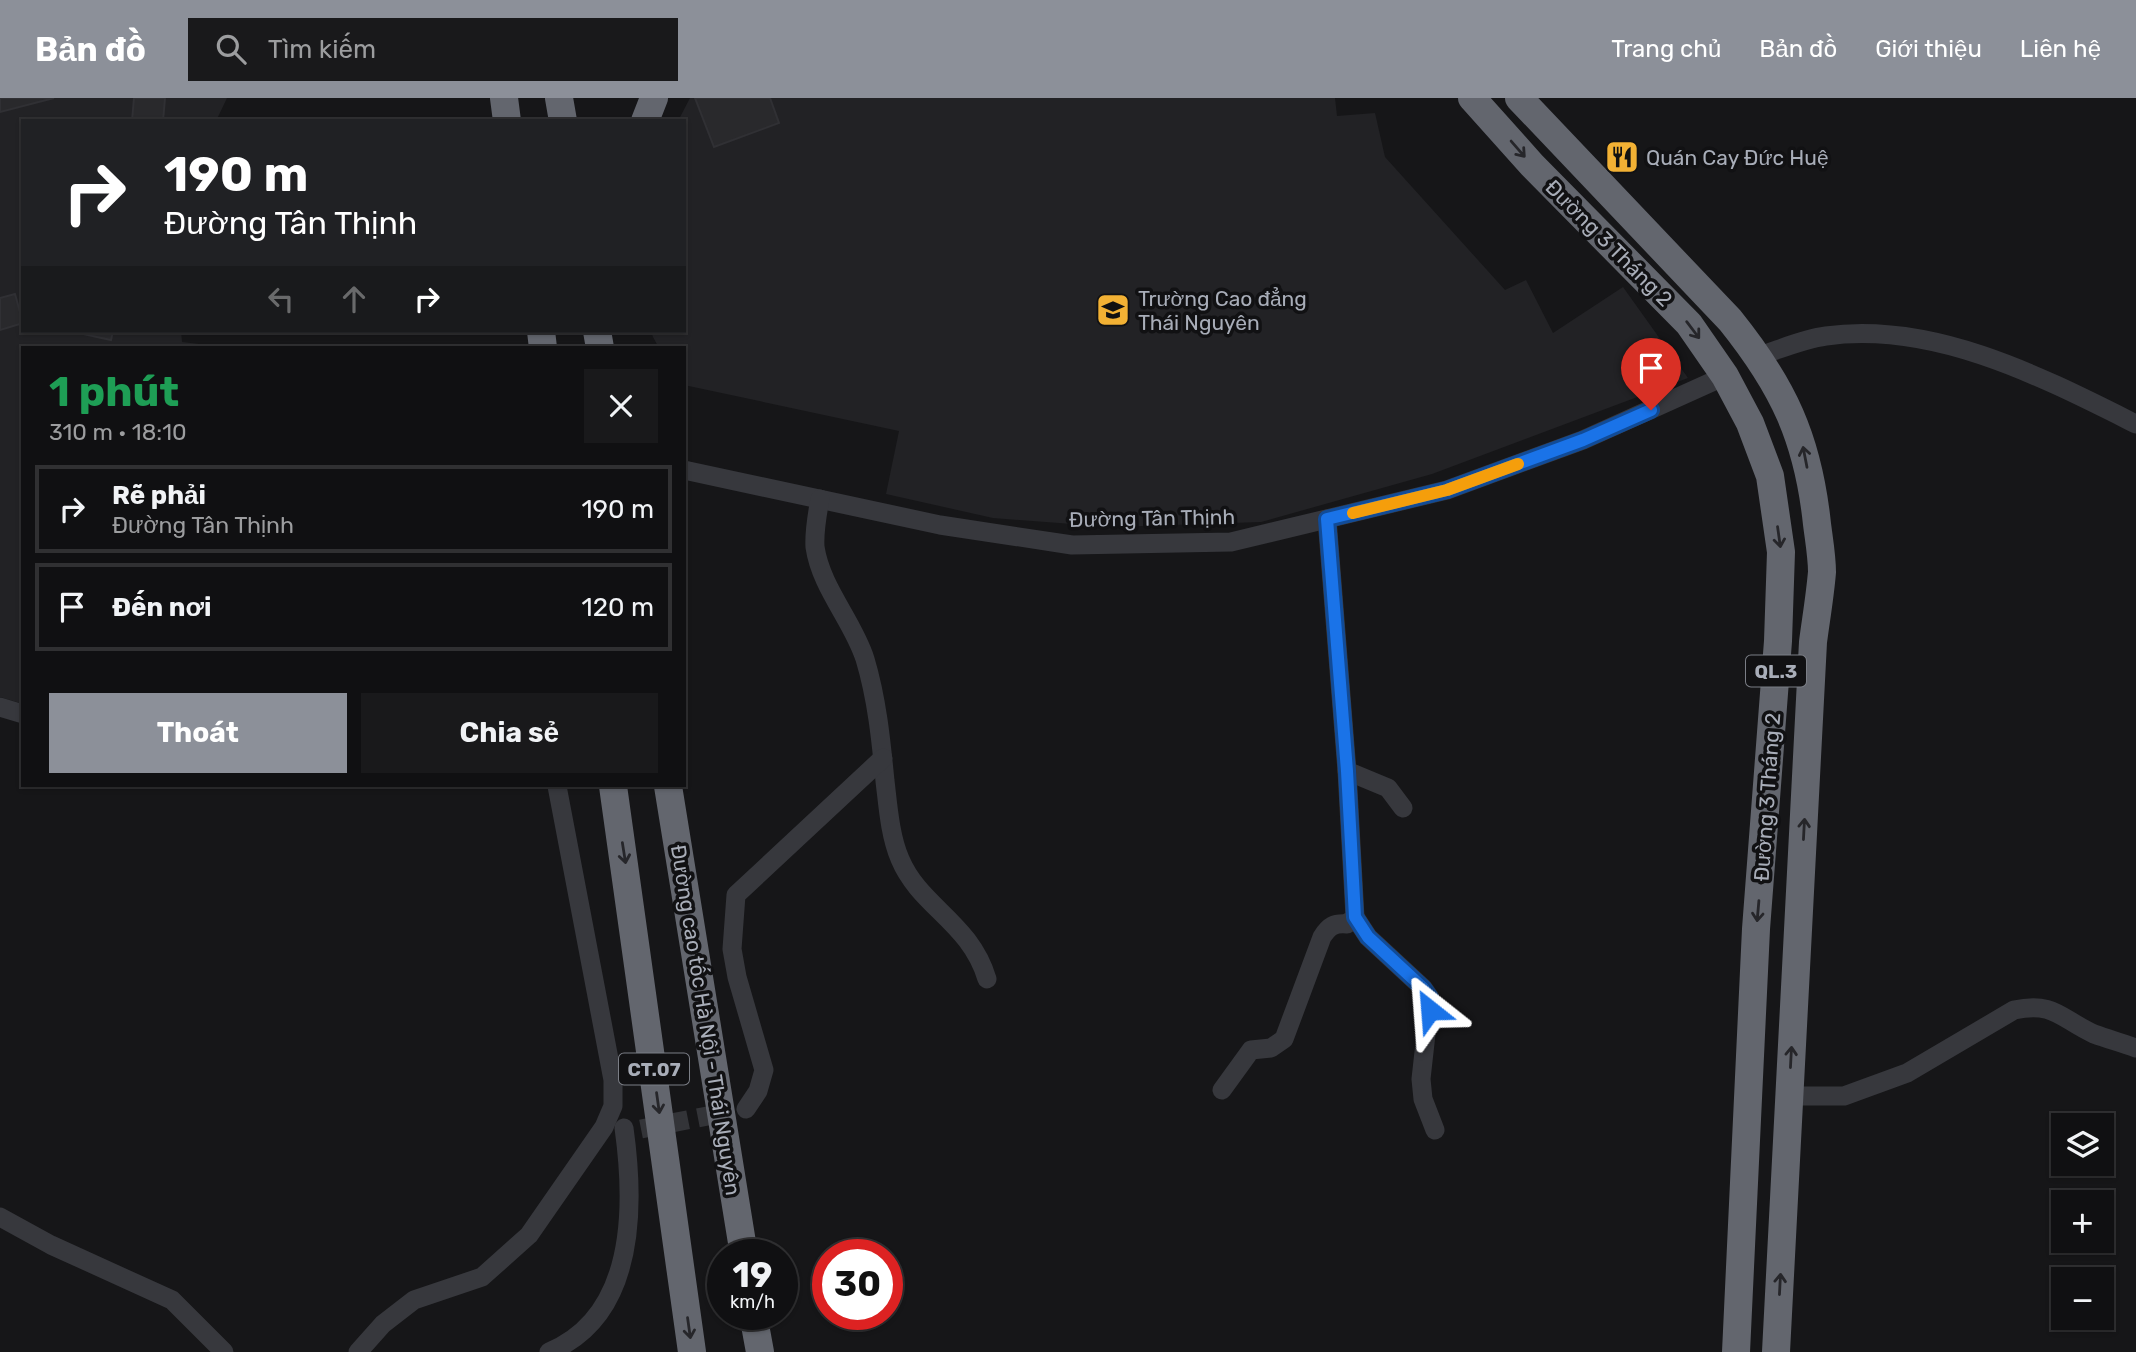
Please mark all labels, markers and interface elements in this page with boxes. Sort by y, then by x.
search box [188,18,678,81]
text: Bản đồ [35,30,146,69]
icon: search [212,30,250,68]
text: Tìm kiếm [268,34,376,65]
text: Trang chủ [1611,35,1721,63]
text: Bản đồ [1759,35,1837,63]
text: Giới thiệu [1875,35,1982,63]
text: Liên hệ [2020,35,2101,63]
restaurant icon: Quán Cay Đức Huệ [1603,138,1641,176]
one-way arrow [1510,140,1526,158]
text: 190 m [164,145,308,203]
place label: Quán Cay Đức Huệ [1646,145,1829,170]
icon: right [49,147,140,238]
street label: Đường 3 Tháng 2 [1540,174,1678,312]
text: Đường Tân Thịnh [164,204,417,242]
icon: left [262,280,300,318]
icon: ahead [335,280,373,318]
icon: right [408,280,446,318]
place label: Trường Cao đẳng Thái Nguyên [1138,286,1307,335]
school or university icon: Trường Cao đẳng Thái Nguyên [1094,291,1132,329]
one-way arrow [1685,321,1700,339]
pin [1621,338,1681,410]
icon: arrive [1632,349,1670,387]
text: 1 phút [49,367,179,417]
button: close [584,369,658,443]
text: 310 m · 18:10 [49,418,187,446]
one-way arrow [1798,446,1811,469]
text: Rẽ phải [112,480,206,511]
icon: right [53,490,91,528]
text: 190 m [581,494,654,525]
street label: Đường Tân Thịnh [1069,504,1235,532]
text: Đường Tân Thịnh [112,511,294,539]
one-way arrow [1772,525,1785,548]
icon: arrive [53,588,91,626]
text: Đến nơi [112,592,211,623]
text: 120 m [582,592,654,623]
road number: QL.3 [1746,656,1806,686]
button: Thoát [49,693,347,773]
button: Chia sẻ [361,693,658,773]
street label: Đường 3 Tháng 2 [1749,712,1785,882]
one-way arrow [1797,818,1810,841]
one-way arrow [618,841,631,864]
street label: Đường cao tốc Hà Nội - Thái Nguyên [666,843,746,1197]
one-way arrow [1751,899,1764,921]
position arrow [1393,973,1467,1047]
one-way arrow [1785,1045,1798,1068]
road number: CT.07 [619,1054,689,1085]
one-way arrow [652,1091,665,1114]
map controls [2051,1113,2114,1330]
button: layers [2051,1113,2114,1176]
button: + [2051,1190,2114,1253]
speed limit sign: 30 [812,1239,903,1330]
text: 19 [733,1254,772,1296]
button: − [2051,1267,2114,1330]
one-way arrow [1774,1273,1787,1296]
text: km/h [730,1291,775,1313]
one-way arrow [683,1316,696,1339]

